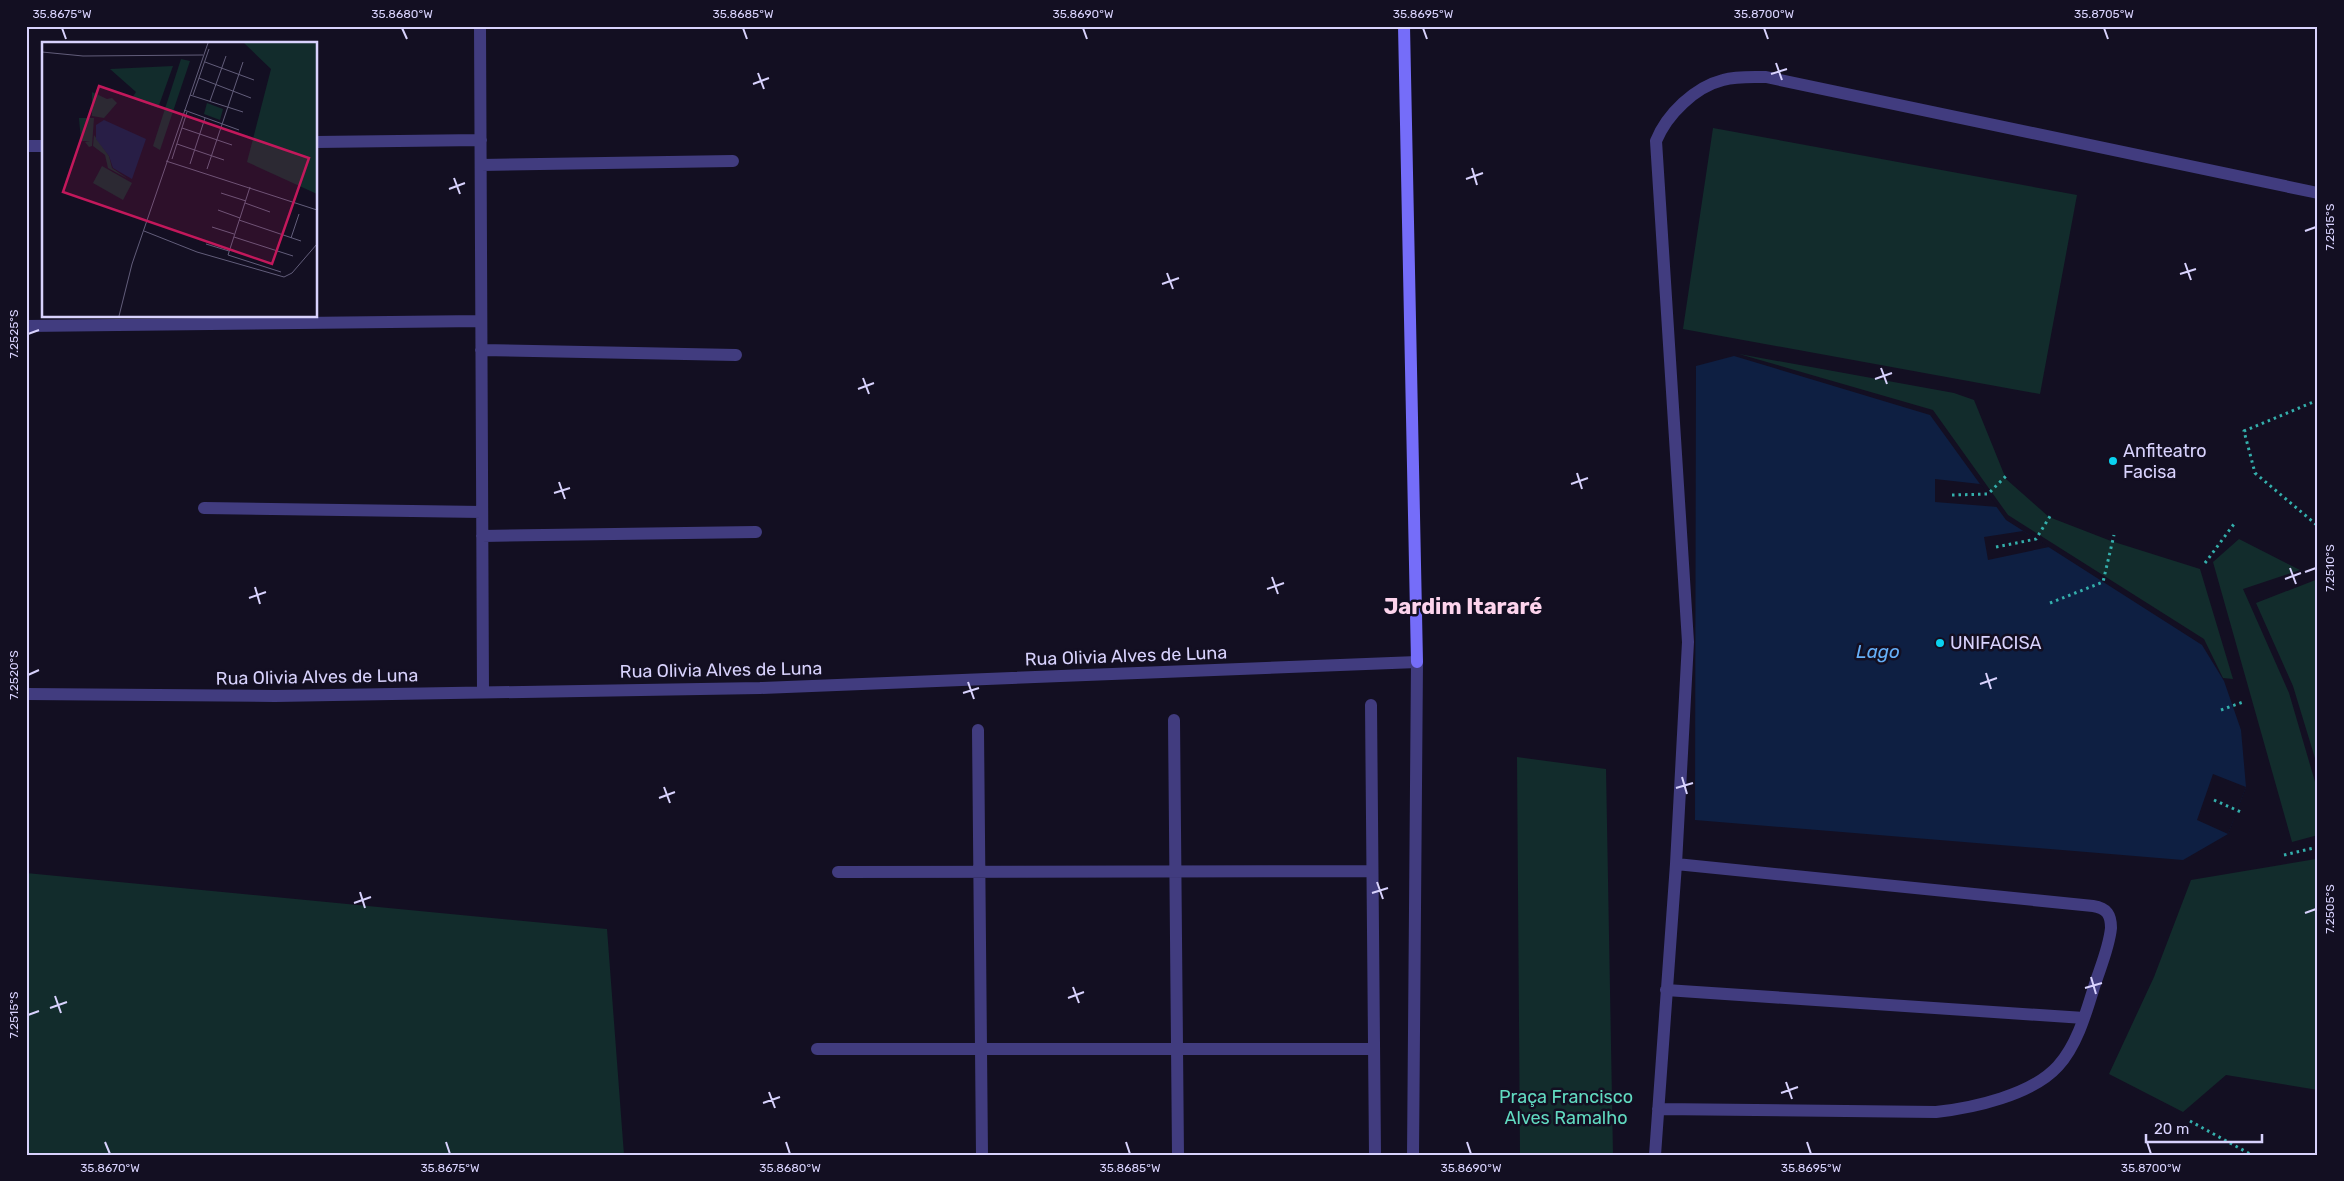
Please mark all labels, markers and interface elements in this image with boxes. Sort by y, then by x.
text: 35.8675°W [32,7,92,21]
text: 35.8680°W [371,7,433,21]
text: 35.8685°W [712,7,774,21]
text: 35.8690°W [1052,7,1114,21]
text: 35.8695°W [1393,7,1454,21]
text: 35.8700°W [1734,7,1795,21]
text: 35.8705°W [2074,7,2134,21]
inset map [42,42,318,318]
text: 7.2515°S [2323,204,2337,250]
text: 7.2525°S [7,310,21,358]
place label: Anfiteatro Facisa [2123,440,2207,483]
marker: Anfiteatro Facisa [2107,455,2119,467]
text: 7.2510°S [2323,544,2337,592]
district label: Jardim Itararé [1384,593,1542,620]
place label: UNIFACISA [1950,632,2042,654]
marker: UNIFACISA [1934,637,1946,649]
water label: Lago [1856,640,1900,663]
street label: Rua Olivia Alves de Luna [1024,641,1228,671]
text: 7.2520°S [7,650,21,700]
street label: Rua Olivia Alves de Luna [620,657,822,683]
street label: Rua Olivia Alves de Luna [216,664,418,690]
text: 7.2505°S [2323,884,2337,934]
text: 7.2515°S [7,992,21,1038]
park label: Praça Francisco Alves Ramalho [1499,1086,1633,1129]
scale bar [2146,1111,2263,1143]
text: 20 m [2154,1120,2189,1138]
text: 35.8670°W [80,1161,140,1175]
text: 35.8675°W [420,1161,480,1175]
text: 35.8680°W [759,1161,821,1175]
text: 35.8685°W [1099,1161,1161,1175]
text: 35.8690°W [1440,1161,1502,1175]
text: 35.8695°W [1781,1161,1842,1175]
text: 35.8700°W [2121,1161,2182,1175]

